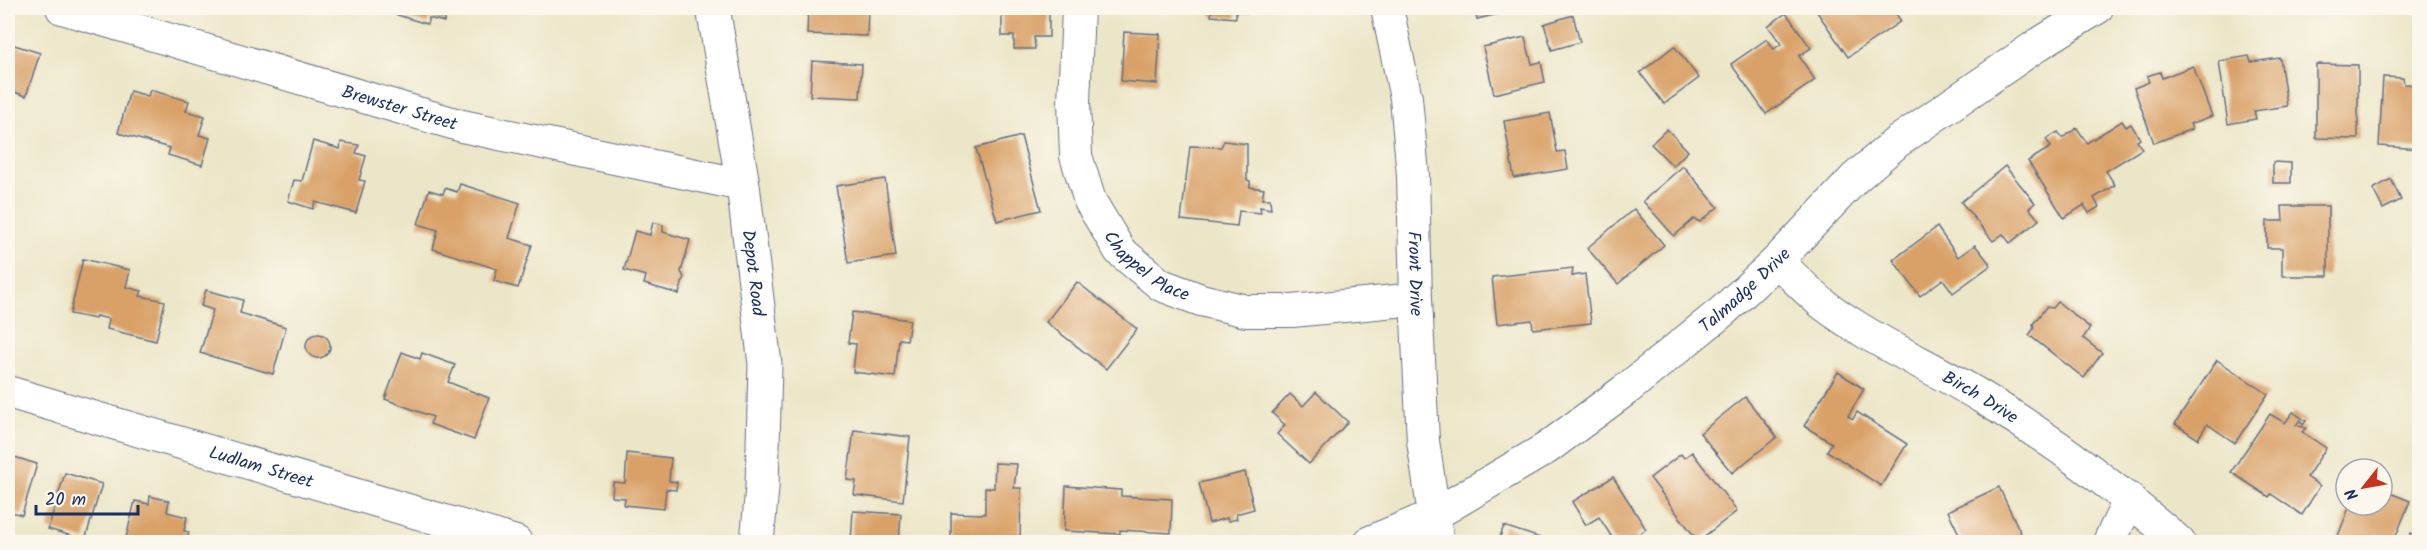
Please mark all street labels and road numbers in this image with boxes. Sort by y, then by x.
street label: Brewster Street [338,78,461,140]
street label: Chappel Place [1095,226,1193,310]
street label: Depot Road [733,228,772,319]
street label: Front Drive [1398,231,1430,317]
street label: Talmadge Drive [1693,242,1799,341]
street label: Birch Drive [1937,364,2024,432]
street label: Ludlam Street [205,439,317,498]

